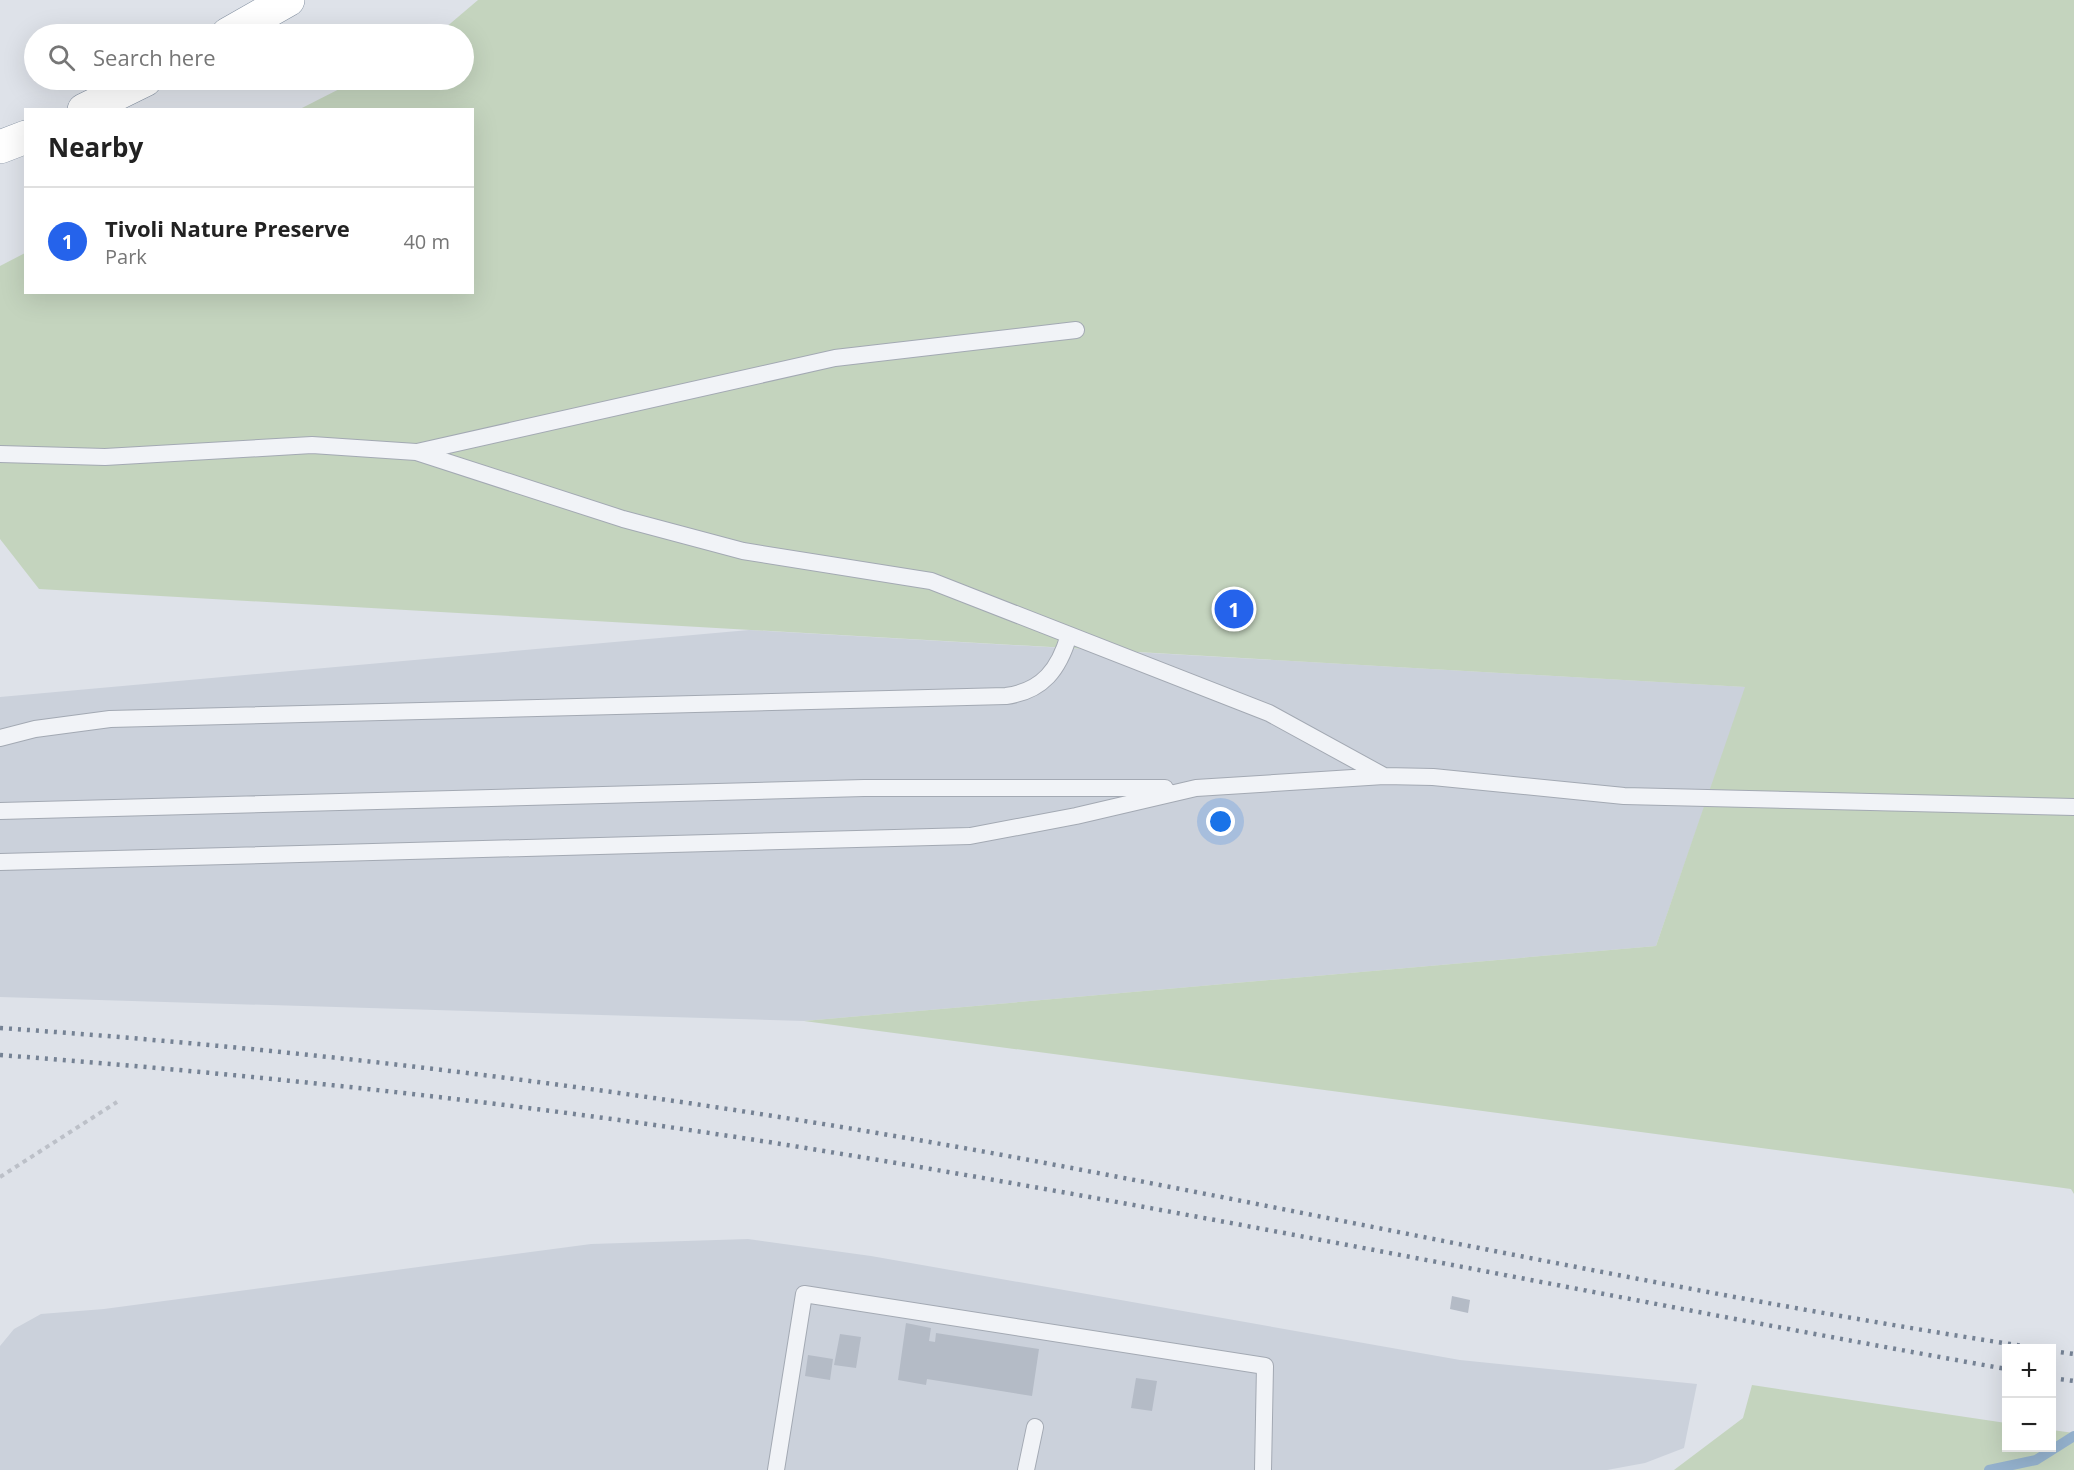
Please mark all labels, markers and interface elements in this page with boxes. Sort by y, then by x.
search box [24,24,474,90]
icon: search [45,41,78,74]
text: Search here [93,42,216,72]
text: Nearby [48,129,143,165]
text: Tivoli Nature Preserve [105,213,350,243]
text: 1 [62,228,73,255]
text: 40 m [403,228,450,255]
text: Park [105,243,147,270]
pin: 1 [1214,586,1254,632]
your location [1206,807,1235,836]
map controls [2002,1344,2056,1452]
button: + [2002,1344,2056,1398]
button: − [2002,1398,2056,1452]

